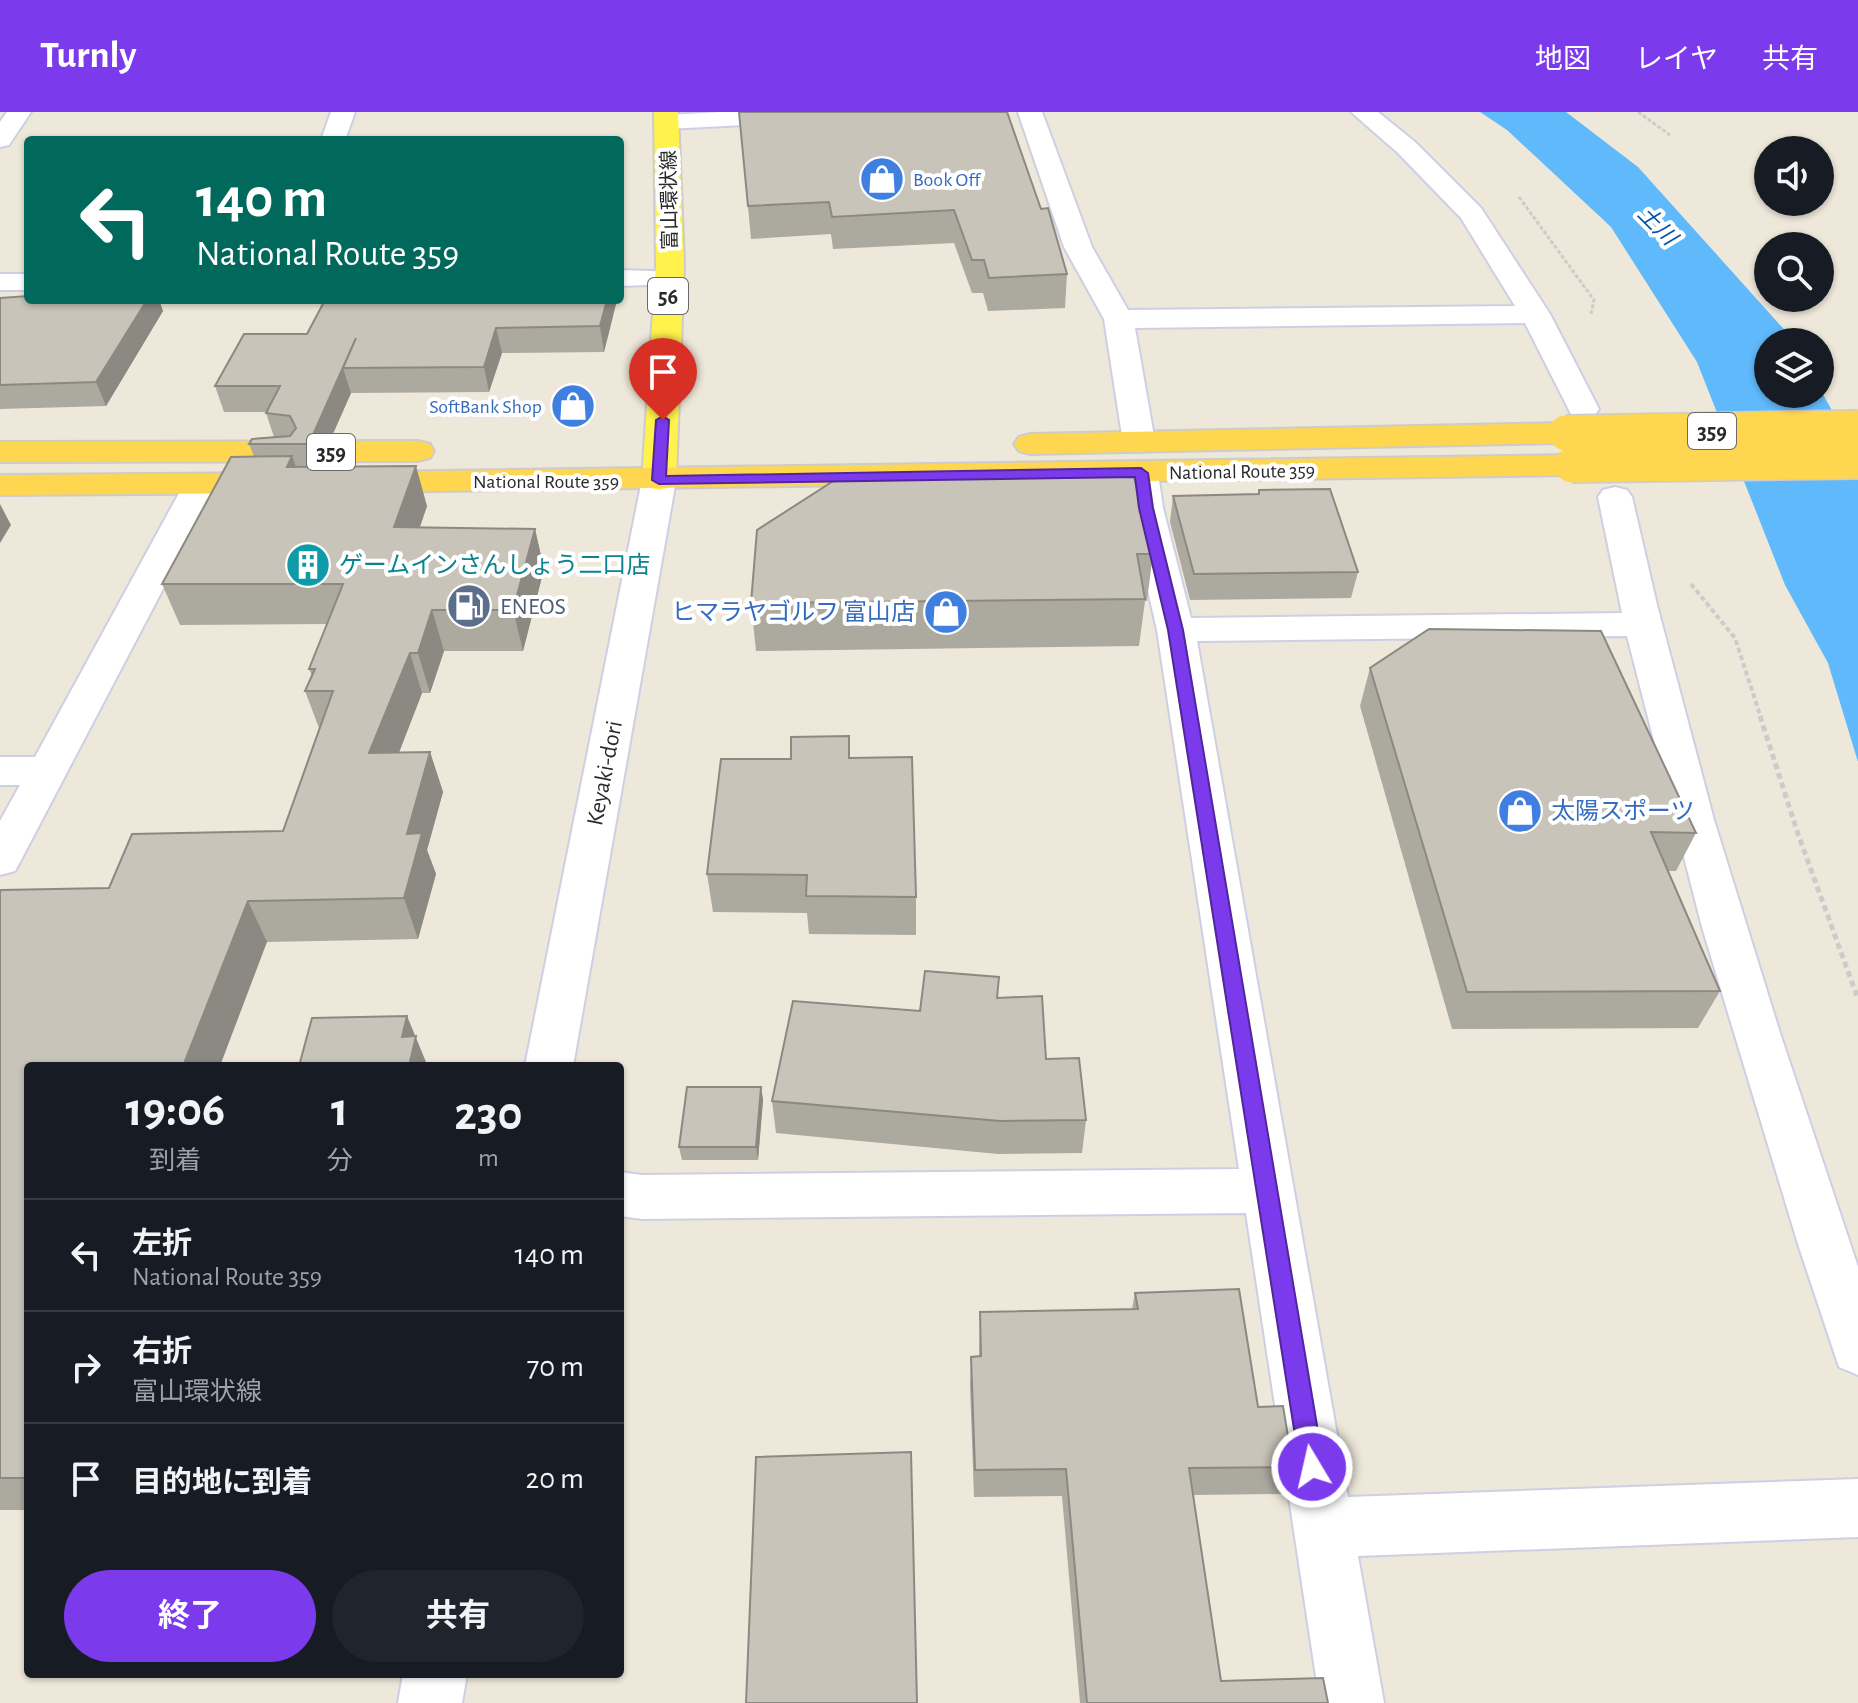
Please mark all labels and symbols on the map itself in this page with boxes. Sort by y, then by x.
street label: 富山環状線 [657,150,681,250]
shop icon: Book Off [858,155,906,203]
place label: Book Off [913,170,981,190]
water label: 土川 [1634,202,1683,250]
road number: 56 [648,278,688,314]
pin [629,338,697,420]
shop icon: SoftBank Shop [549,382,597,430]
place label: SoftBank Shop [429,397,542,417]
road number: 359 [1688,413,1736,449]
road number: 359 [307,434,355,470]
street label: National Route 359 [1169,461,1315,483]
street label: National Route 359 [473,472,619,492]
building icon: ゲームインさんしょう二口店 [284,541,332,589]
place label: ゲームインさんしょう二口店 [339,552,650,578]
fuel station icon: ENEOS [445,582,493,630]
shop icon: ヒマラヤゴルフ 富山店 [922,588,970,636]
place label: ENEOS [500,595,566,619]
place label: ヒマラヤゴルフ 富山店 [671,599,915,625]
street label: Keyaki-dori [583,719,627,828]
shop icon: 太陽スポーツ [1496,787,1544,835]
place label: 太陽スポーツ [1551,798,1695,824]
position arrow [1270,1425,1354,1509]

